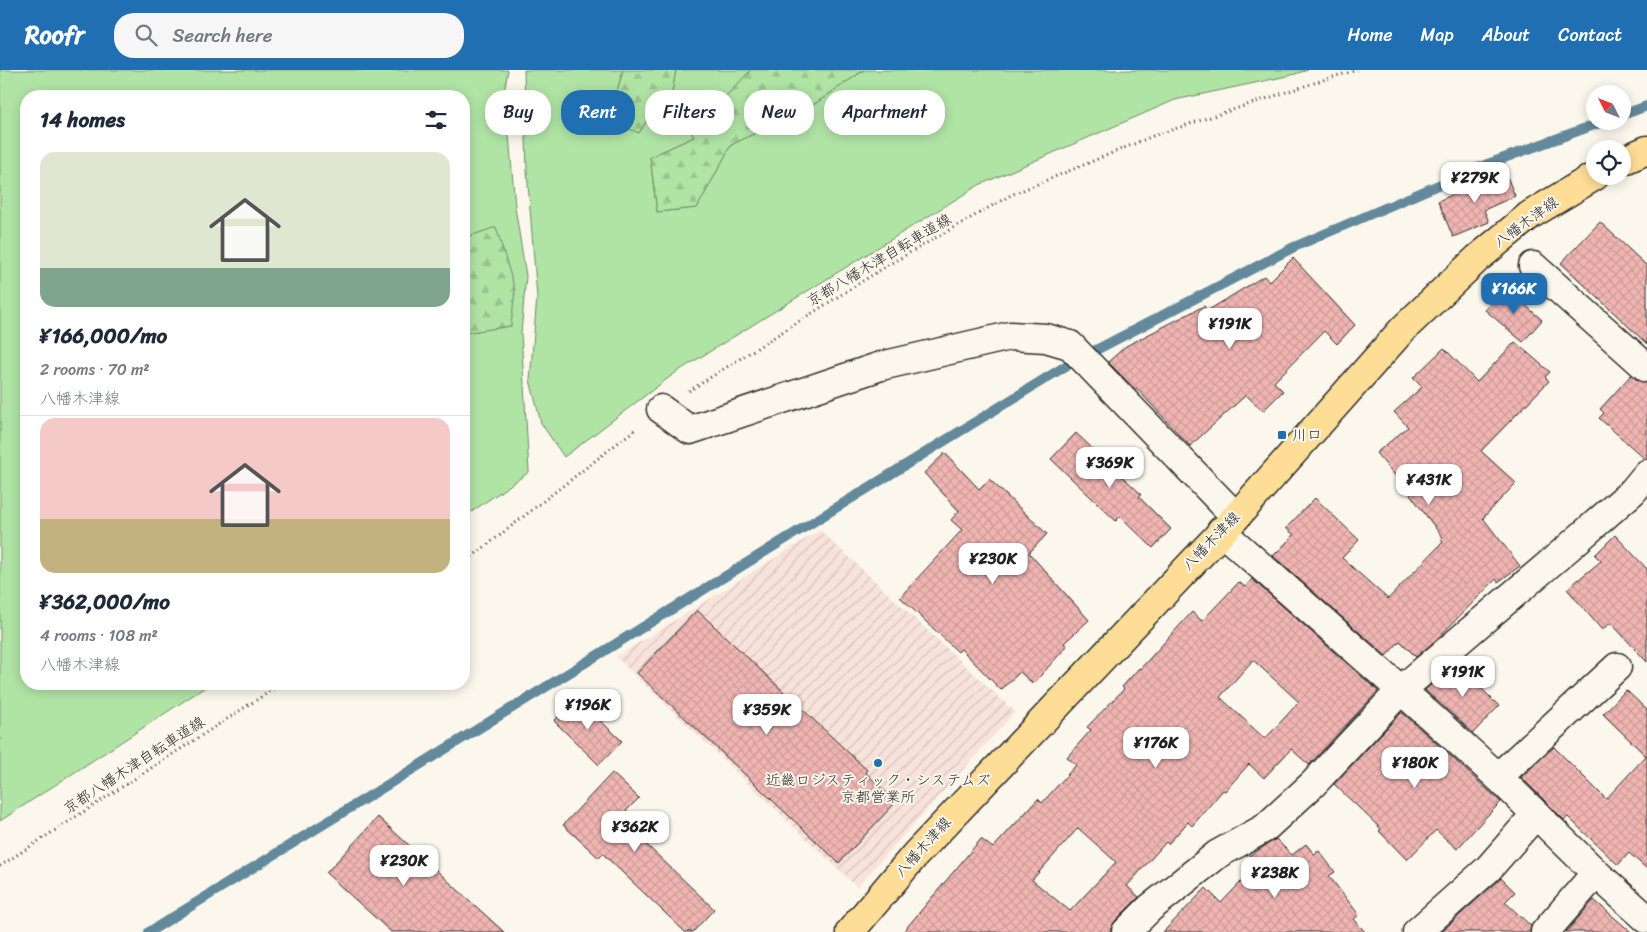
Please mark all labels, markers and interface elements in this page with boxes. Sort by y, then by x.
search box [114,13,464,58]
text: Roofr [25,14,84,56]
text: Search here [172,19,273,52]
text: Home [1348,19,1393,51]
text: Map [1421,19,1454,51]
text: About [1482,19,1530,51]
text: Contact [1558,19,1622,51]
icon: search [132,21,160,49]
north arrow [1586,85,1631,130]
map controls [1586,85,1631,185]
chip: Buy [485,90,551,135]
chip: Rent [561,90,635,135]
chip: Filters [645,90,734,135]
chip: New [744,90,814,135]
chip: Apartment [824,90,945,135]
text: 14 homes [40,101,125,139]
icon: filters [422,106,450,134]
button: locate [1586,140,1631,185]
pin: ¥279K [1440,162,1510,204]
text: ¥279K [1452,163,1498,192]
icon: home [200,185,290,275]
street label: 八幡木津線 [1488,189,1564,255]
street label: 京都八幡木津自転車道線 [802,206,956,314]
pin: ¥166K [1479,272,1549,315]
text: ¥166K [1492,274,1536,303]
pin: ¥191K [1195,308,1265,350]
text: ¥191K [1209,309,1251,338]
text: ¥166,000/mo [40,317,167,355]
text: 2 rooms · 70 m² [40,355,150,384]
text: 八幡木津線 [40,384,120,413]
place label: 川口 [1292,422,1322,448]
marker: 川口 [1276,429,1288,441]
pin: ¥369K [1075,446,1145,489]
text: ¥369K [1087,448,1133,477]
icon: home [200,450,290,540]
pin: ¥431K [1394,464,1464,506]
text: ¥431K [1407,465,1451,494]
street label: 八幡木津線 [1176,505,1246,577]
pin: ¥230K [958,542,1028,585]
text: ¥230K [970,544,1016,573]
text: ¥362,000/mo [40,583,170,621]
text: 4 rooms · 108 m² [40,621,158,650]
text: 八幡木津線 [40,650,120,679]
pin: ¥191K [1428,656,1498,698]
text: ¥191K [1442,657,1484,686]
pin: ¥196K [553,688,623,731]
text: ¥196K [566,690,610,719]
pin: ¥359K [732,694,802,736]
text: ¥359K [744,695,791,724]
street label: 京都八幡木津自転車道線 [58,709,210,821]
pin: ¥176K [1121,726,1191,769]
text: ¥176K [1134,728,1178,757]
pin: ¥180K [1380,746,1450,789]
text: ¥180K [1392,748,1438,777]
marker: 近畿ロジスティック・システムズ 京都営業所 [872,757,884,769]
place label: 近畿ロジスティック・システムズ 京都営業所 [765,767,991,810]
pin: ¥362K [600,810,670,853]
street label: 八幡木津線 [888,810,958,884]
text: ¥362K [612,812,658,841]
pin: ¥230K [369,844,439,887]
text: ¥230K [381,846,427,875]
pin: ¥238K [1240,856,1310,899]
text: ¥238K [1252,858,1298,887]

